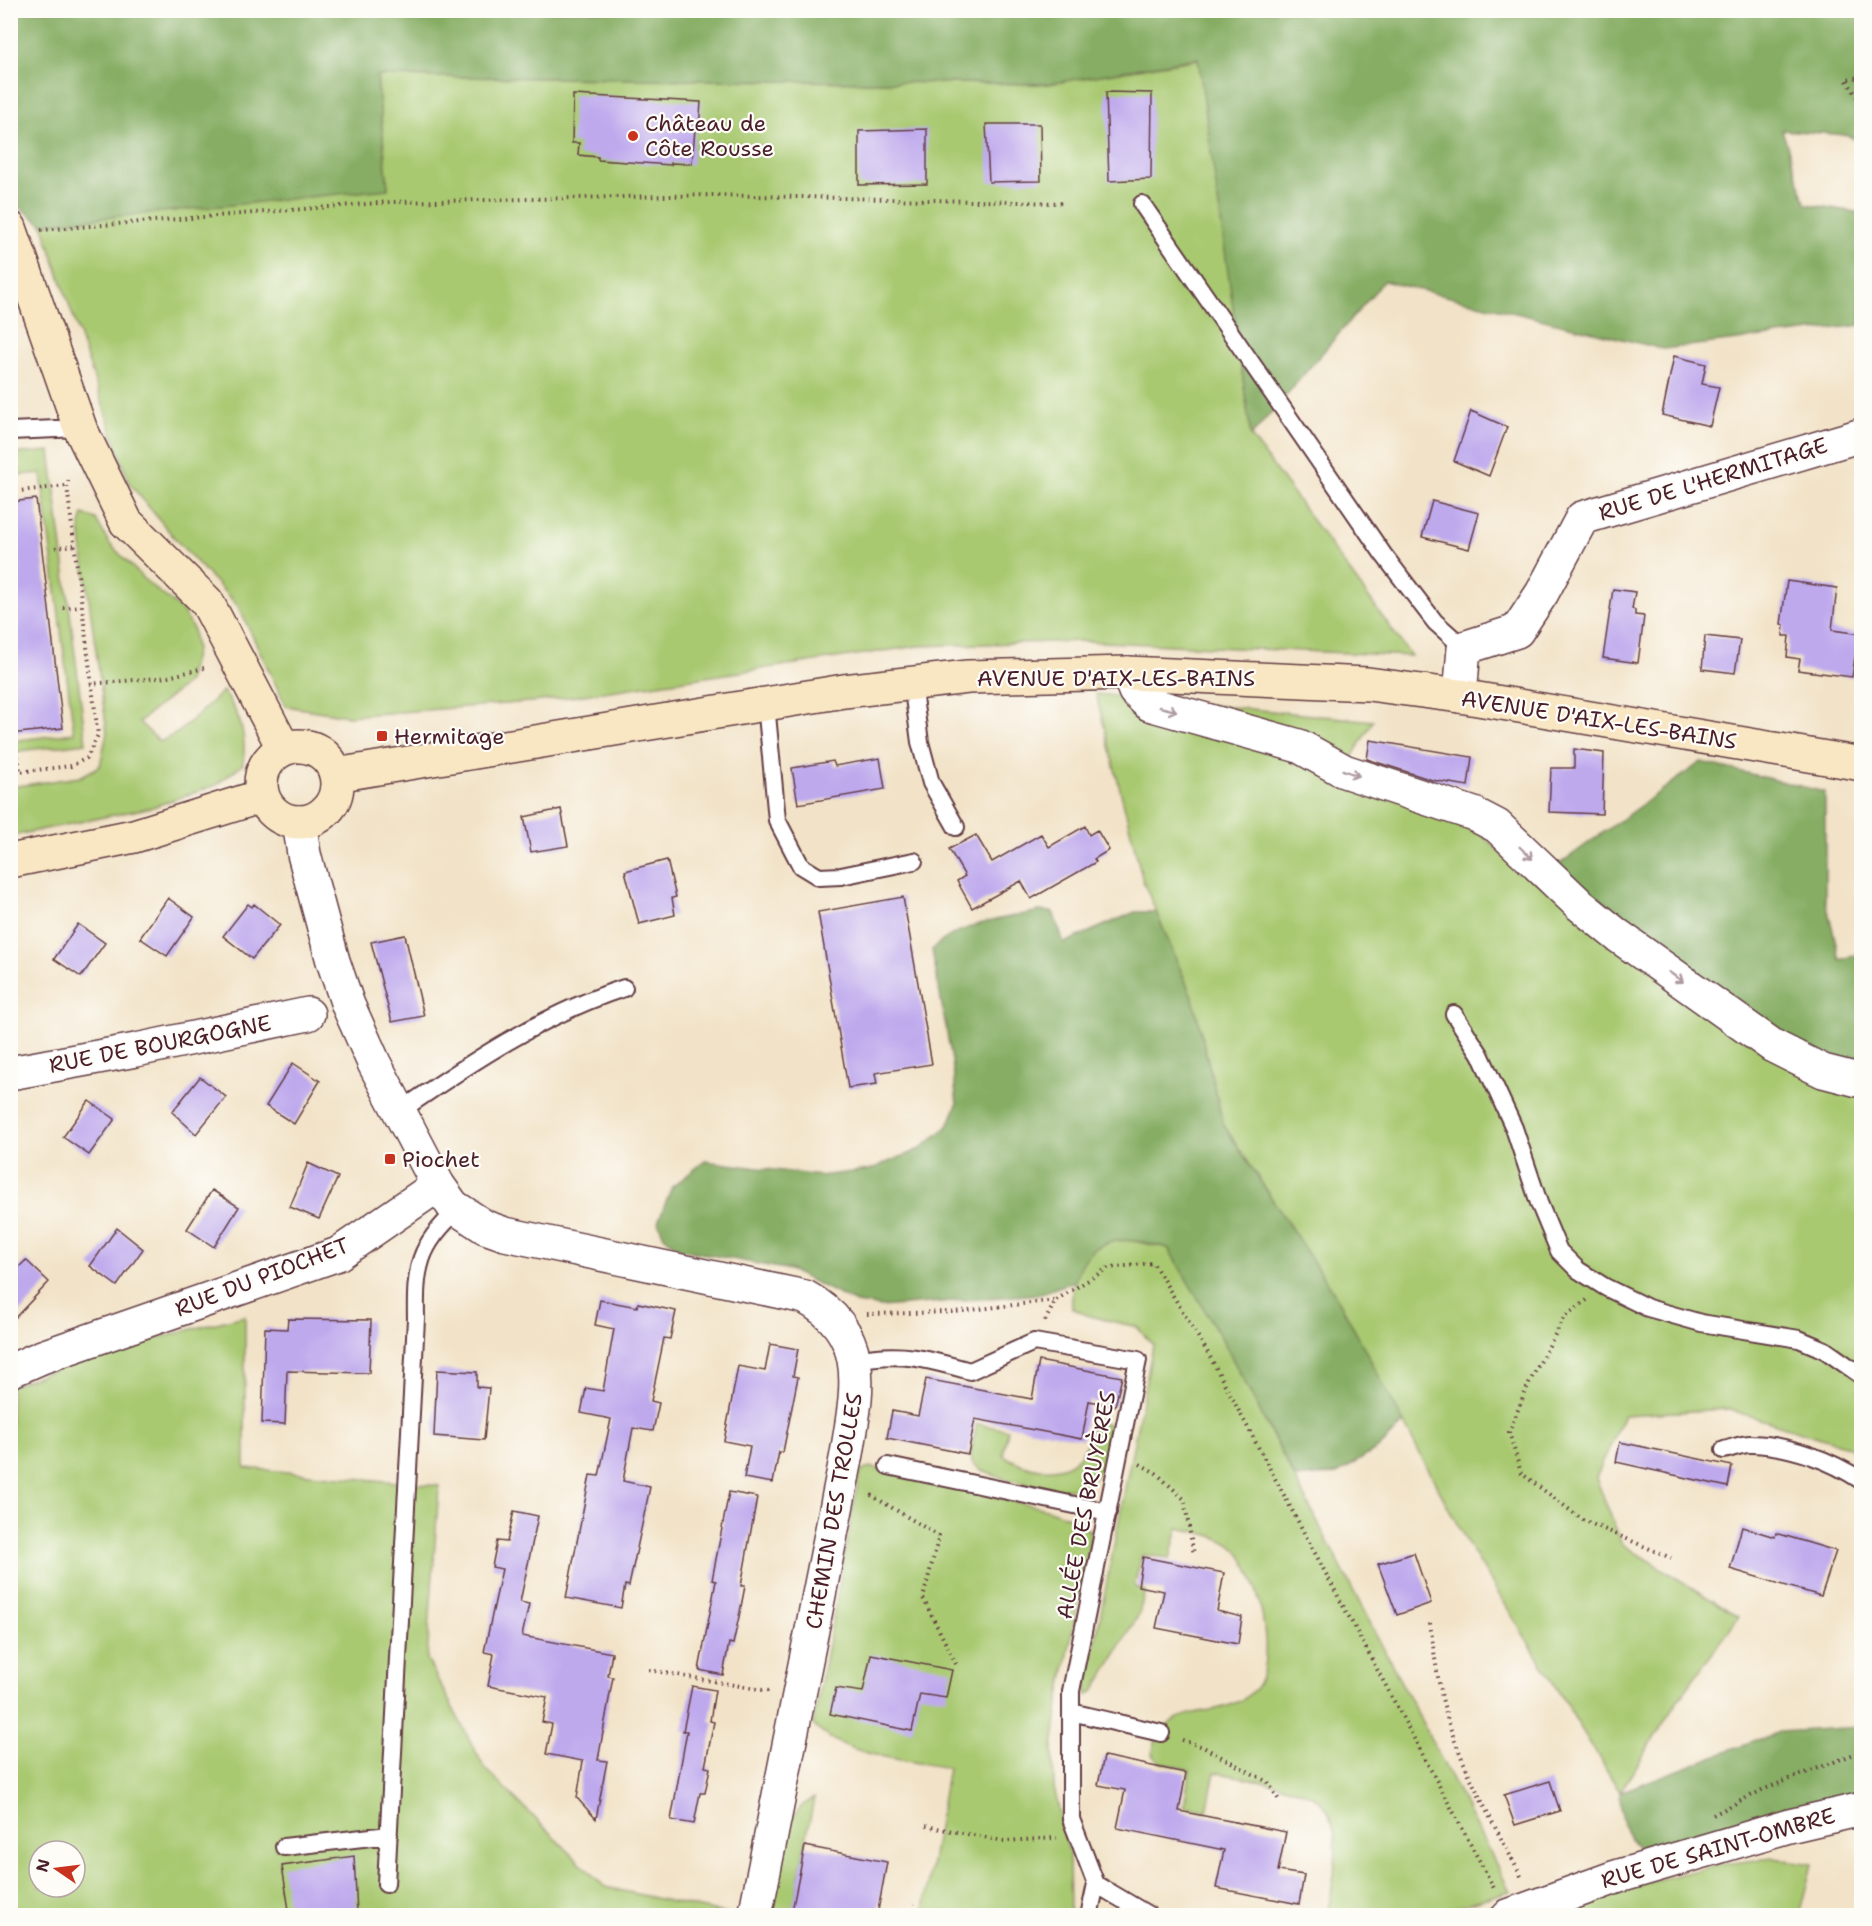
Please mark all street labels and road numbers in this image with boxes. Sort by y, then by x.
street label: RUE DE L'HERMITAGE [1595,430,1831,528]
street label: AVENUE D'AIX-LES-BAINS [977,664,1255,693]
street label: AVENUE D'AIX-LES-BAINS [1459,684,1739,756]
street label: RUE DE BOURGOGNE [46,1008,274,1080]
street label: RUE DU PIOCHET [171,1230,353,1324]
street label: ALLÉE DES BRUYÈRES [1050,1389,1122,1621]
street label: CHEMIN DES TROLLES [799,1390,869,1632]
street label: RUE DE SAINT-OMBRE [1598,1801,1838,1895]

